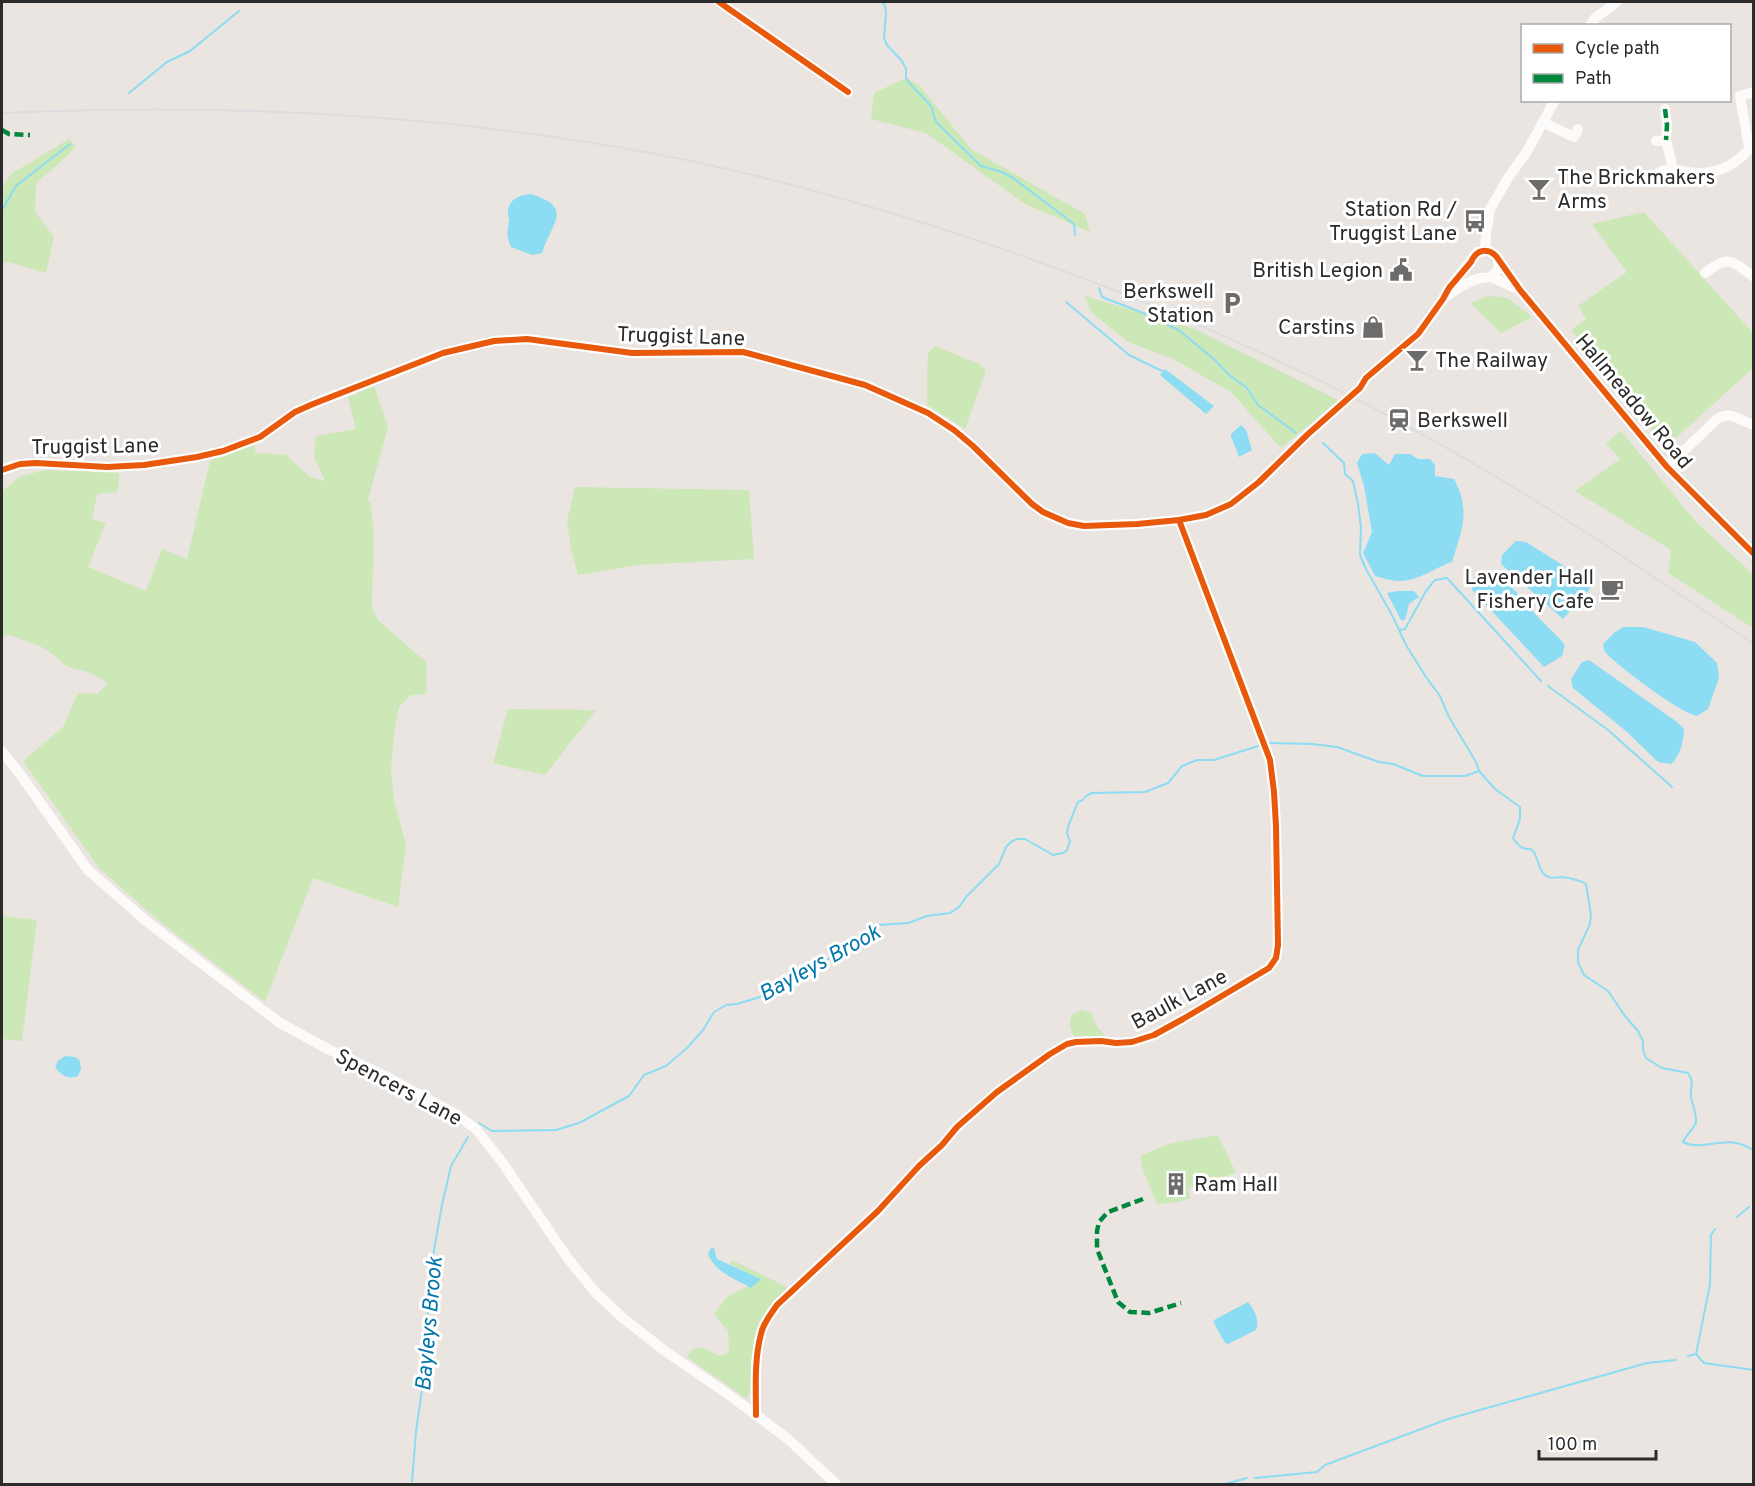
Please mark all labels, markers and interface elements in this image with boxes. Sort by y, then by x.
legend [1521,24,1731,102]
text: Cycle path [1575,38,1660,61]
text: Path [1575,68,1612,91]
place label: The Brickmakers Arms [1557,165,1715,216]
bar icon: The Brickmakers Arms [1526,176,1552,202]
place label: Station Rd / Truggist Lane [1329,197,1457,248]
bus stop icon: Station Rd / Truggist Lane [1462,208,1488,234]
public building icon: British Legion [1388,257,1414,283]
place label: British Legion [1252,258,1383,285]
place label: Berkswell Station [1123,279,1214,330]
parking icon: Berkswell Station [1219,290,1245,316]
shop icon: Carstins [1360,314,1386,340]
place label: Carstins [1278,315,1355,342]
street label: Truggist Lane [617,322,745,353]
street label: Hallmeadow Road [1568,329,1697,475]
bar icon: The Railway [1404,347,1430,373]
place label: The Railway [1435,348,1548,375]
station icon: Berkswell [1386,407,1412,433]
place label: Berkswell [1417,408,1508,435]
street label: Truggist Lane [31,433,159,462]
place label: Lavender Hall Fishery Cafe [1464,565,1594,616]
cafe icon: Lavender Hall Fishery Cafe [1599,576,1625,602]
water label: Bayleys Brook [755,919,886,1009]
street label: Baulk Lane [1127,964,1232,1037]
street label: Spencers Lane [330,1044,466,1133]
building icon: Ram Hall [1163,1171,1189,1197]
place label: Ram Hall [1194,1172,1278,1199]
water label: Bayleys Brook [411,1255,450,1393]
scale bar [1539,1423,1656,1461]
text: 100 m [1548,1434,1597,1457]

